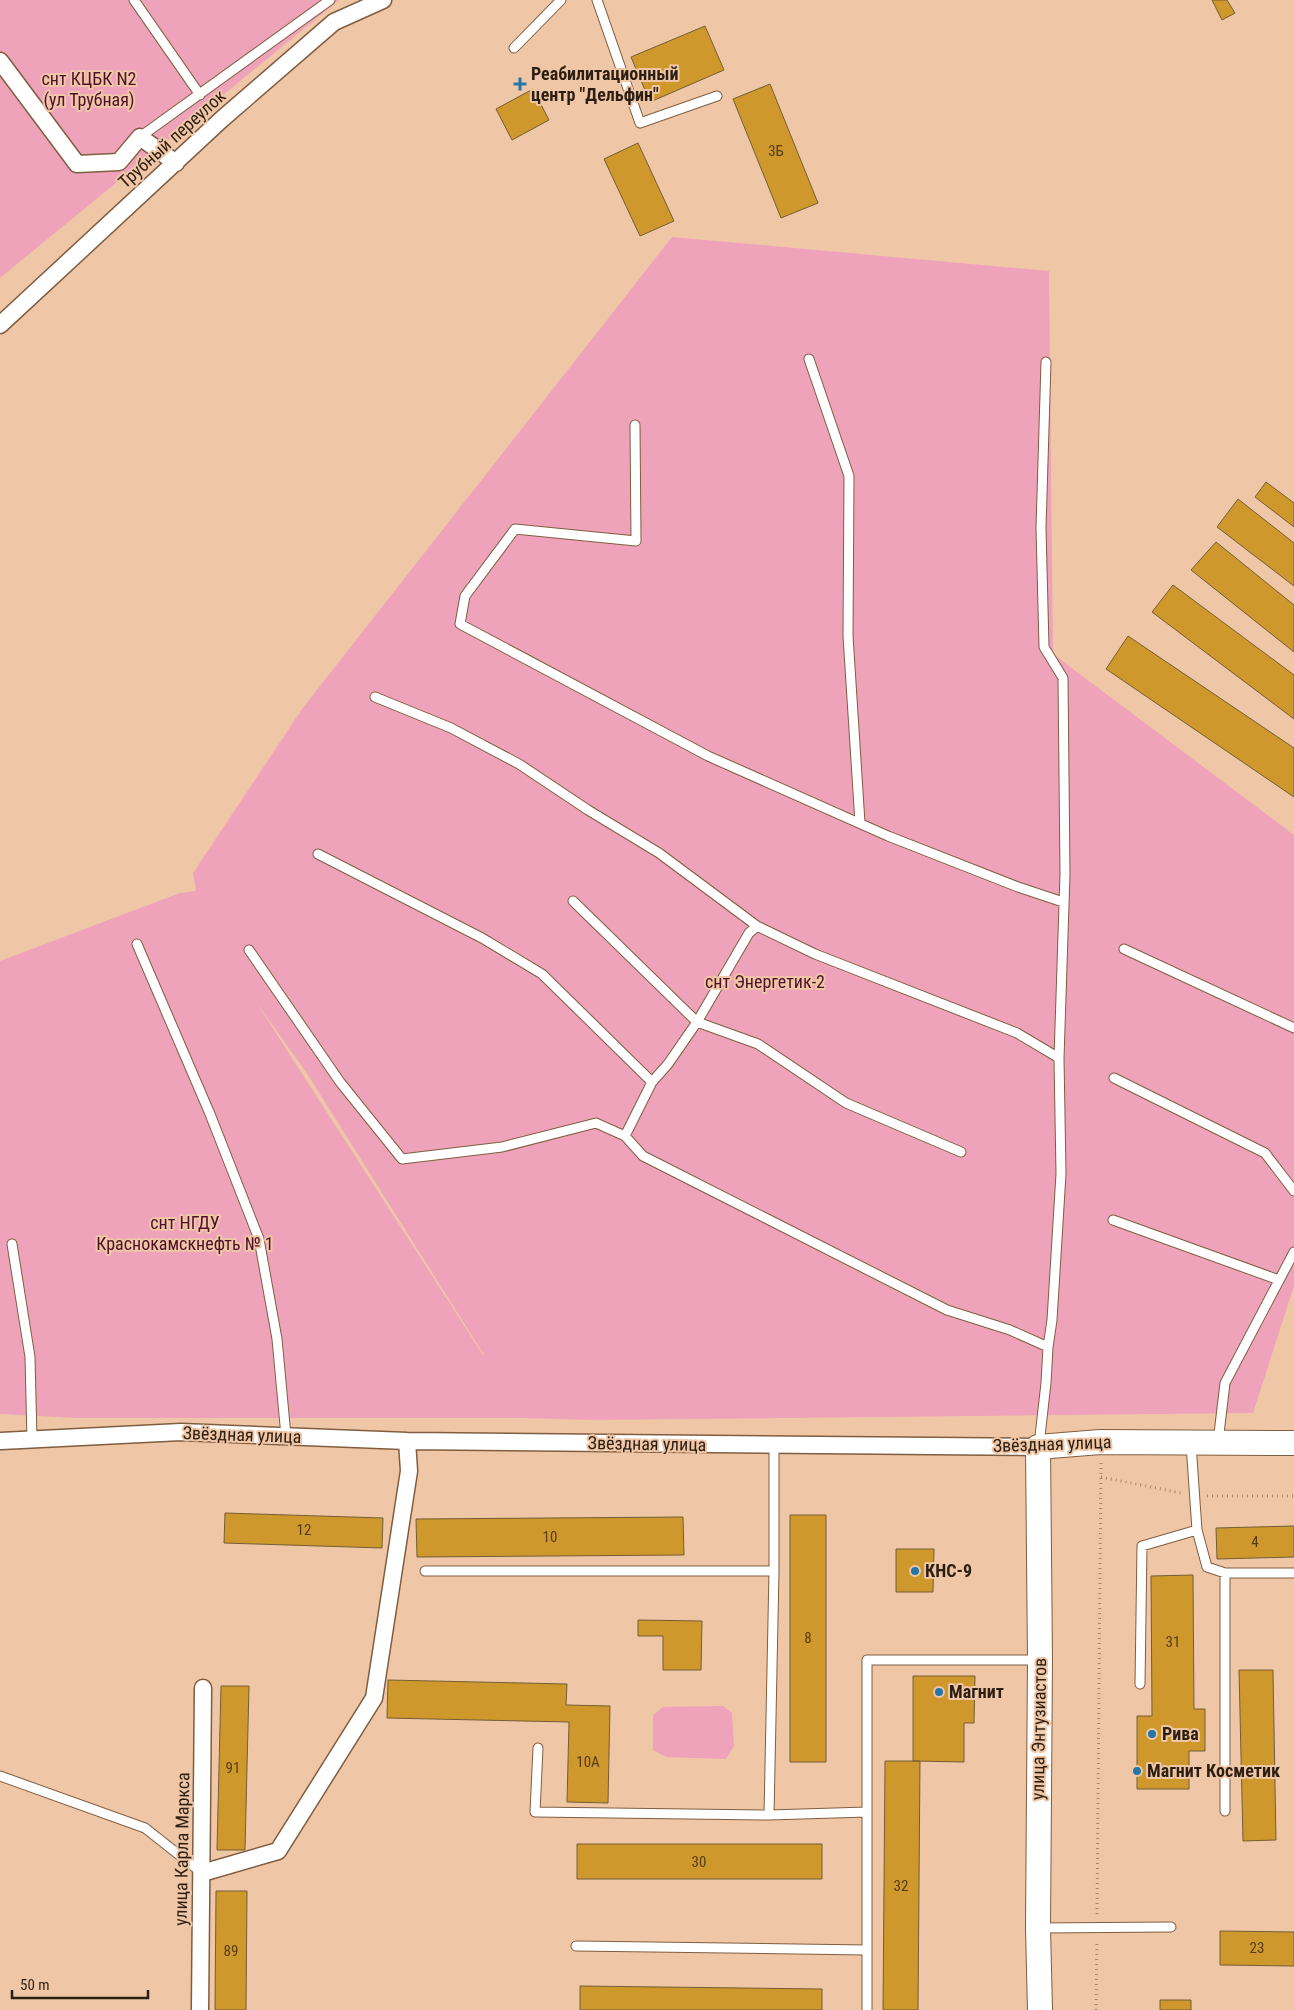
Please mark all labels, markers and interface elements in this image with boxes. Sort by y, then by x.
place label: Реабилитационный центр "Дельфин" [531,63,678,105]
park label: снт КЦБК N2 (ул Трубная) [41,68,137,111]
marker: Реабилитационный центр "Дельфин" [513,77,527,91]
street label: Трубный переулок [114,85,230,192]
house number: 3Б [768,142,784,160]
park label: снт Энергетик-2 [705,971,825,992]
park label: снт НГДУ Краснокамскнефть № 1 [96,1212,274,1254]
street label: Звёздная улица [182,1422,302,1447]
street label: Звёздная улица [992,1431,1112,1456]
street label: Звёздная улица [588,1432,707,1455]
house number: 12 [297,1521,311,1539]
house number: 10 [543,1528,557,1546]
house number: 4 [1251,1533,1259,1551]
place label: КНС-9 [925,1560,972,1581]
marker: КНС-9 [909,1565,921,1577]
house number: 8 [804,1629,812,1647]
house number: 31 [1166,1633,1180,1651]
street label: улица Энтузиастов [1027,1658,1050,1800]
place label: Магнит [949,1681,1004,1702]
marker: Магнит [933,1686,945,1698]
place label: Рива [1162,1723,1199,1744]
marker: Рива [1146,1728,1158,1740]
house number: 10А [576,1753,600,1771]
house number: 91 [226,1759,240,1777]
place label: Магнит Косметик [1147,1760,1280,1781]
marker: Магнит Косметик [1131,1765,1143,1777]
street label: улица Карла Маркса [170,1772,193,1926]
house number: 30 [692,1853,706,1871]
house number: 32 [894,1877,908,1895]
house number: 23 [1250,1939,1264,1957]
house number: 89 [224,1942,238,1960]
scale bar [12,1968,149,2000]
text: 50 m [20,1976,50,1994]

